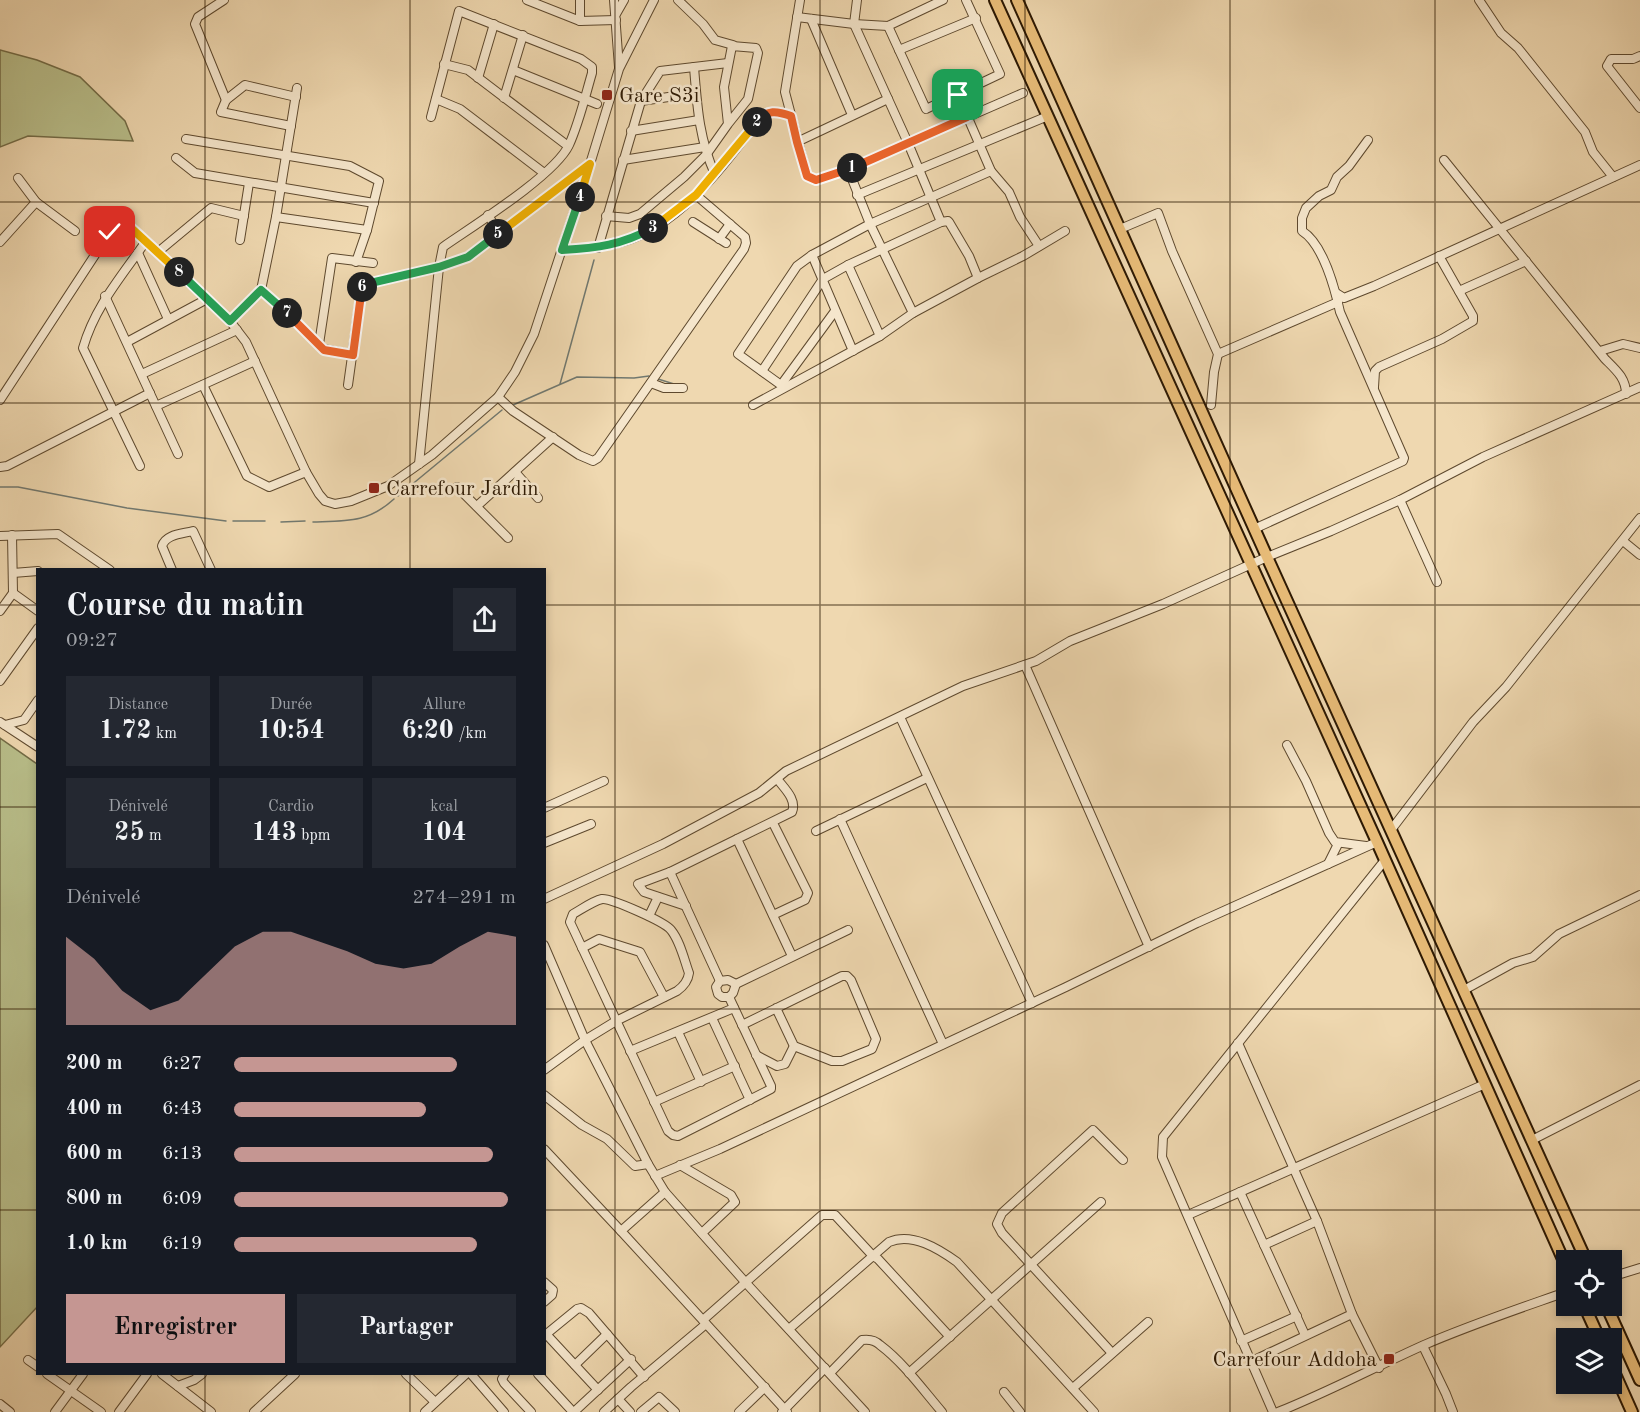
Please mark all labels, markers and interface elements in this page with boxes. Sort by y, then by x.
pin [932,69,983,120]
icon: arrive [941,78,974,111]
place label: Gare S3i [619,86,700,107]
marker: Gare S3i [600,88,614,102]
pin: 2 [742,107,772,137]
text: 2 [752,114,762,130]
pin: 1 [837,153,867,183]
text: 1 [847,160,857,176]
pin: 4 [565,182,595,212]
text: 4 [575,189,585,205]
pin [84,206,135,257]
pin: 3 [638,213,668,243]
icon: check [93,215,126,248]
pin: 5 [483,219,513,249]
text: 3 [648,220,658,236]
text: 5 [493,226,503,242]
pin: 8 [164,257,194,287]
text: 8 [174,264,184,280]
pin: 6 [347,272,377,302]
text: 6 [357,279,367,295]
pin: 7 [272,298,302,328]
text: 7 [282,305,292,321]
place label: Carrefour Jardin [386,479,539,500]
marker: Carrefour Jardin [367,481,381,495]
button: share [453,588,516,651]
text: Course du matin [66,590,304,623]
text: 09:27 [66,631,118,651]
text: Distance [108,697,168,713]
text: Durée [270,697,312,713]
text: Allure [422,697,466,713]
text: 1.72 [99,718,152,744]
text: 10:54 [257,718,325,744]
text: 6:20 [401,718,454,744]
text: km [152,726,177,742]
text: /km [454,726,487,742]
text: Dénivelé [108,799,168,815]
text: Cardio [268,799,314,815]
text: kcal [430,799,458,815]
text: 25 [114,820,144,846]
text: 143 [252,820,297,846]
text: 104 [421,820,467,846]
text: m [144,828,162,844]
text: bpm [297,828,330,844]
text: Dénivelé [66,888,140,908]
text: 274–291 m [413,888,516,908]
text: 200 m [66,1054,122,1074]
text: 6:27 [162,1054,202,1074]
text: 400 m [66,1099,122,1119]
text: 6:43 [162,1099,202,1119]
text: 600 m [66,1144,122,1164]
text: 6:13 [162,1144,202,1164]
text: 800 m [66,1189,122,1209]
text: 6:09 [162,1189,202,1209]
text: 1.0 km [66,1234,128,1254]
text: 6:19 [162,1234,202,1254]
map controls [1556,1250,1622,1394]
button: locate [1556,1250,1622,1316]
button: Enregistrer [66,1294,285,1363]
button: Partager [297,1294,516,1363]
button: layers [1556,1328,1622,1394]
place label: Carrefour Addoha [1212,1350,1377,1371]
marker: Carrefour Addoha [1382,1352,1396,1366]

